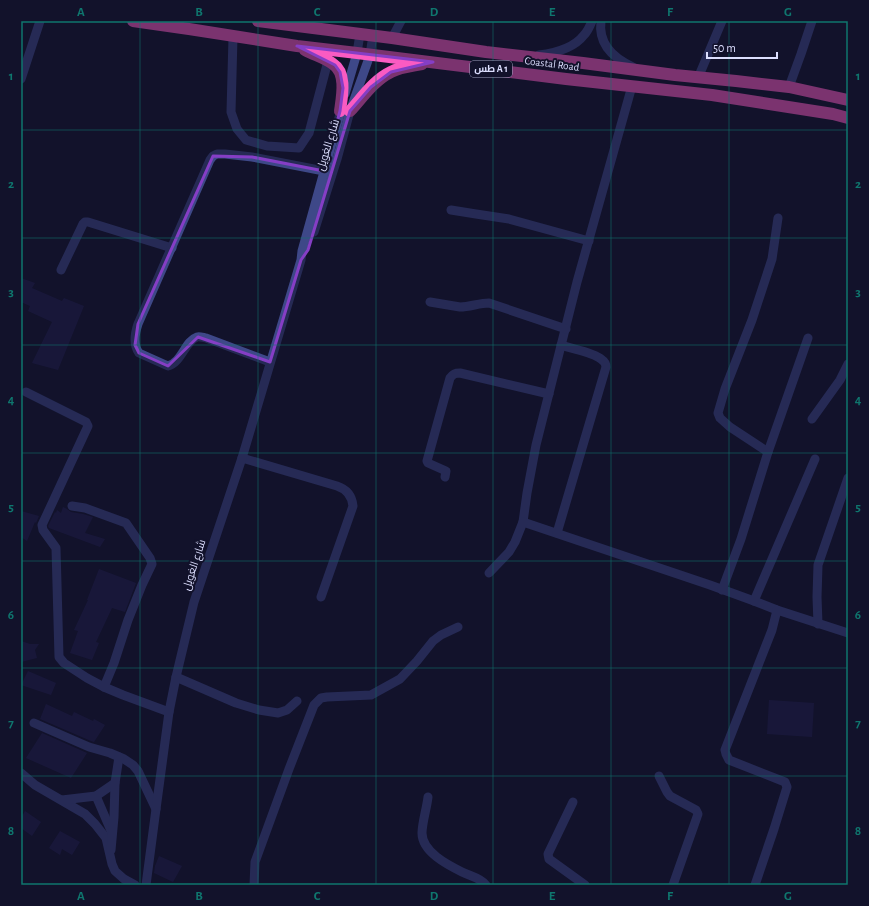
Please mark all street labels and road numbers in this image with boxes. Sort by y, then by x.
street label: Coastal Road [524,55,580,73]
road number: طس A 1 [470,61,512,77]
street label: شارع الغويل [315,118,343,173]
street label: شارع الغويل [181,538,209,593]

